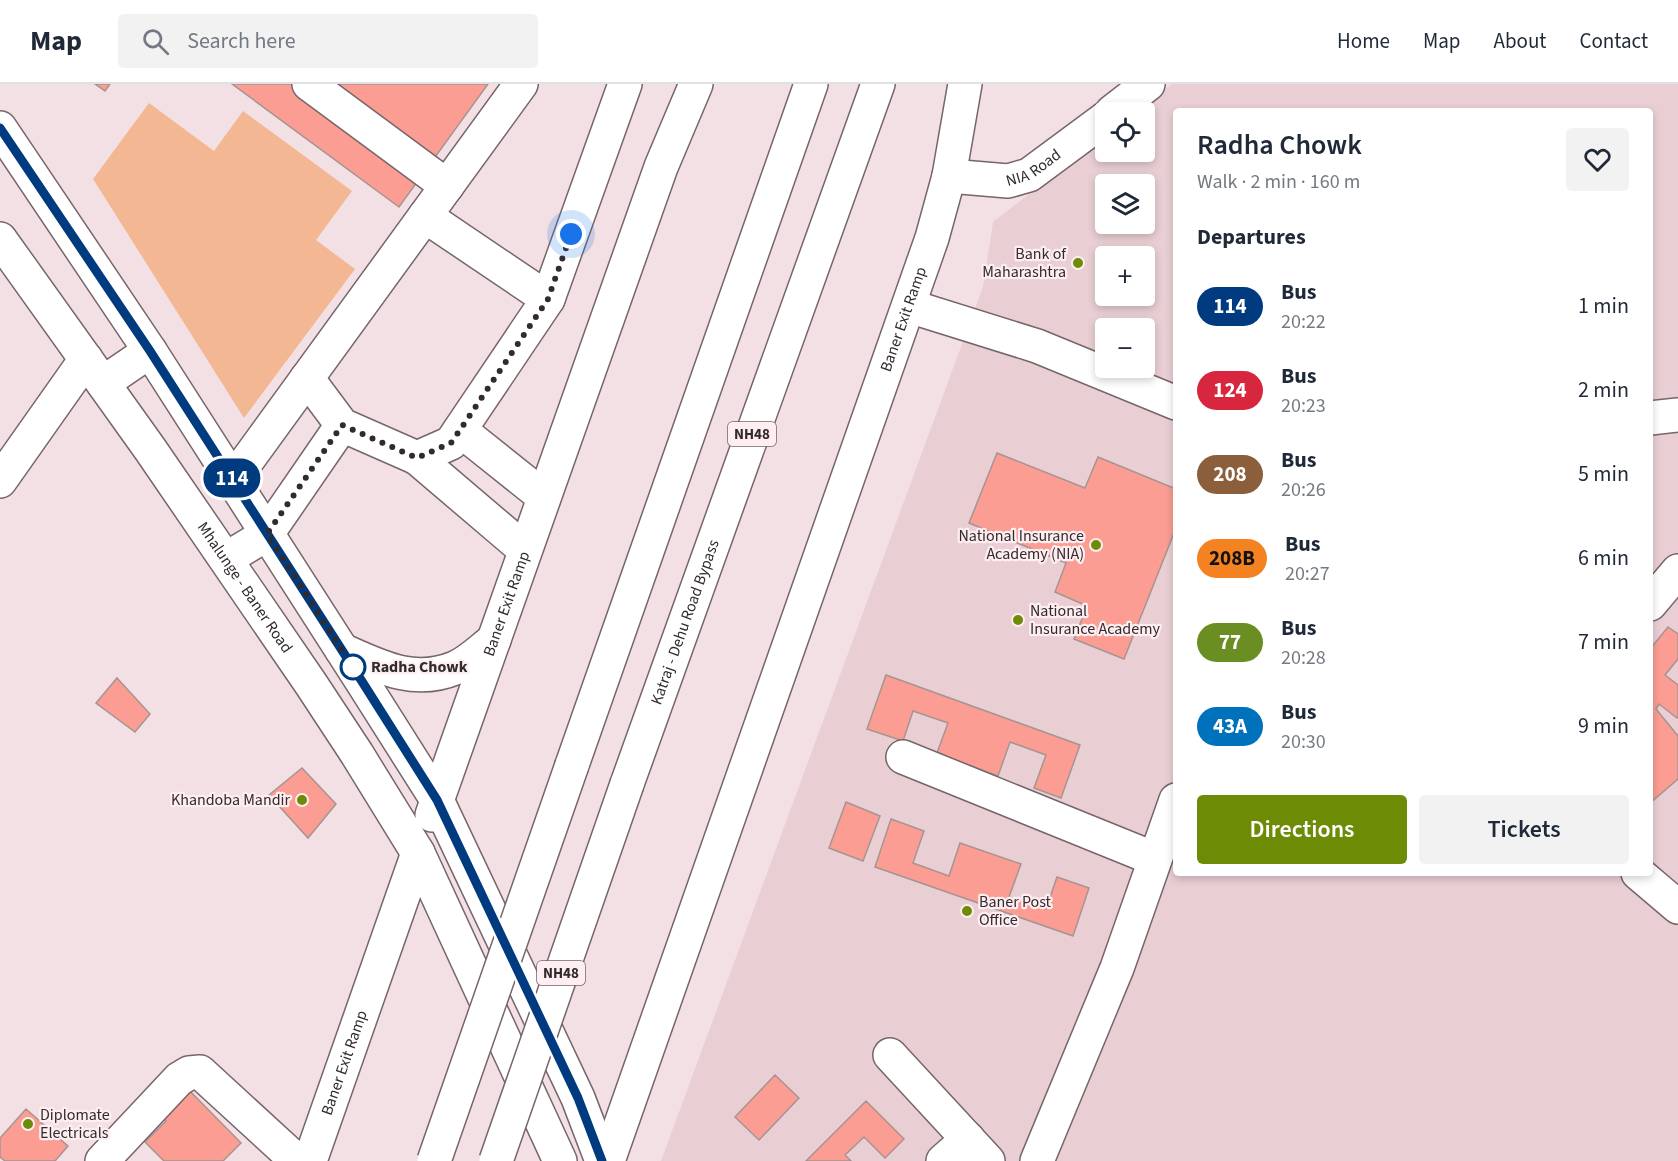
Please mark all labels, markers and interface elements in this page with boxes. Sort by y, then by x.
search box [118,14,538,68]
text: Map [30,21,82,61]
icon: search [139,25,172,58]
text: Search here [187,25,296,57]
text: Home [1337,26,1390,56]
text: Map [1423,26,1461,56]
text: About [1494,26,1546,56]
text: Contact [1579,26,1648,56]
map controls [1095,102,1155,378]
button: locate [1095,102,1155,162]
text: Radha Chowk [1197,125,1362,165]
button: heart [1566,128,1629,191]
street label: NIA Road [1003,144,1066,192]
text: Walk · 2 min · 160 m [1197,168,1360,196]
button: layers [1095,174,1155,234]
your location [556,219,586,249]
text: Departures [1197,221,1306,253]
place label: Bank of Maharashtra [982,243,1067,283]
button: + [1095,246,1155,306]
marker: Bank of Maharashtra [1071,256,1085,270]
street label: Baner Exit Ramp [875,264,932,375]
text: Bus [1281,276,1317,308]
text: 1 min [1578,290,1629,322]
text: 114 [1213,291,1247,321]
text: 20:22 [1281,308,1326,336]
button: − [1095,318,1155,378]
text: Bus [1281,360,1317,392]
text: 2 min [1578,374,1629,406]
text: 124 [1213,375,1247,405]
text: 20:23 [1281,392,1326,420]
road number: NH48 [728,422,776,446]
text: Bus [1281,444,1317,476]
line badge: 114 [198,458,266,498]
text: 5 min [1578,458,1629,490]
text: 208 [1213,459,1247,489]
text: 114 [215,463,249,493]
text: 20:26 [1281,476,1326,504]
street label: Mhalunge - Baner Road [192,518,298,658]
place label: National Insurance Academy (NIA) [958,525,1084,565]
text: Bus [1285,528,1321,560]
street label: Katraj - Dehu Road Bypass [645,536,725,708]
marker: National Insurance Academy (NIA) [1089,538,1103,552]
text: 6 min [1578,542,1629,574]
text: 208B [1209,543,1255,573]
street label: Baner Exit Ramp [478,548,535,659]
text: 20:27 [1285,560,1330,588]
place label: National Insurance Academy [1030,600,1160,640]
text: Bus [1281,612,1317,644]
marker: National Insurance Academy [1011,613,1025,627]
text: 7 min [1578,626,1629,658]
text: 77 [1219,627,1241,657]
text: 20:28 [1281,644,1326,672]
marker: Radha Chowk [340,654,366,680]
place label: Radha Chowk [371,656,468,678]
text: Bus [1281,696,1317,728]
text: 9 min [1578,710,1629,742]
text: 43A [1213,711,1247,741]
text: 20:30 [1281,728,1326,756]
place label: Khandoba Mandir [171,789,290,811]
marker: Khandoba Mandir [295,793,309,807]
button: Directions [1197,795,1407,864]
button: Tickets [1419,795,1629,864]
place label: Baner Post Office [979,891,1052,931]
marker: Baner Post Office [960,904,974,918]
road number: NH48 [537,961,585,985]
street label: Baner Exit Ramp [316,1007,373,1118]
place label: Diplomate Electricals [40,1104,110,1144]
marker: Diplomate Electricals [21,1117,35,1131]

